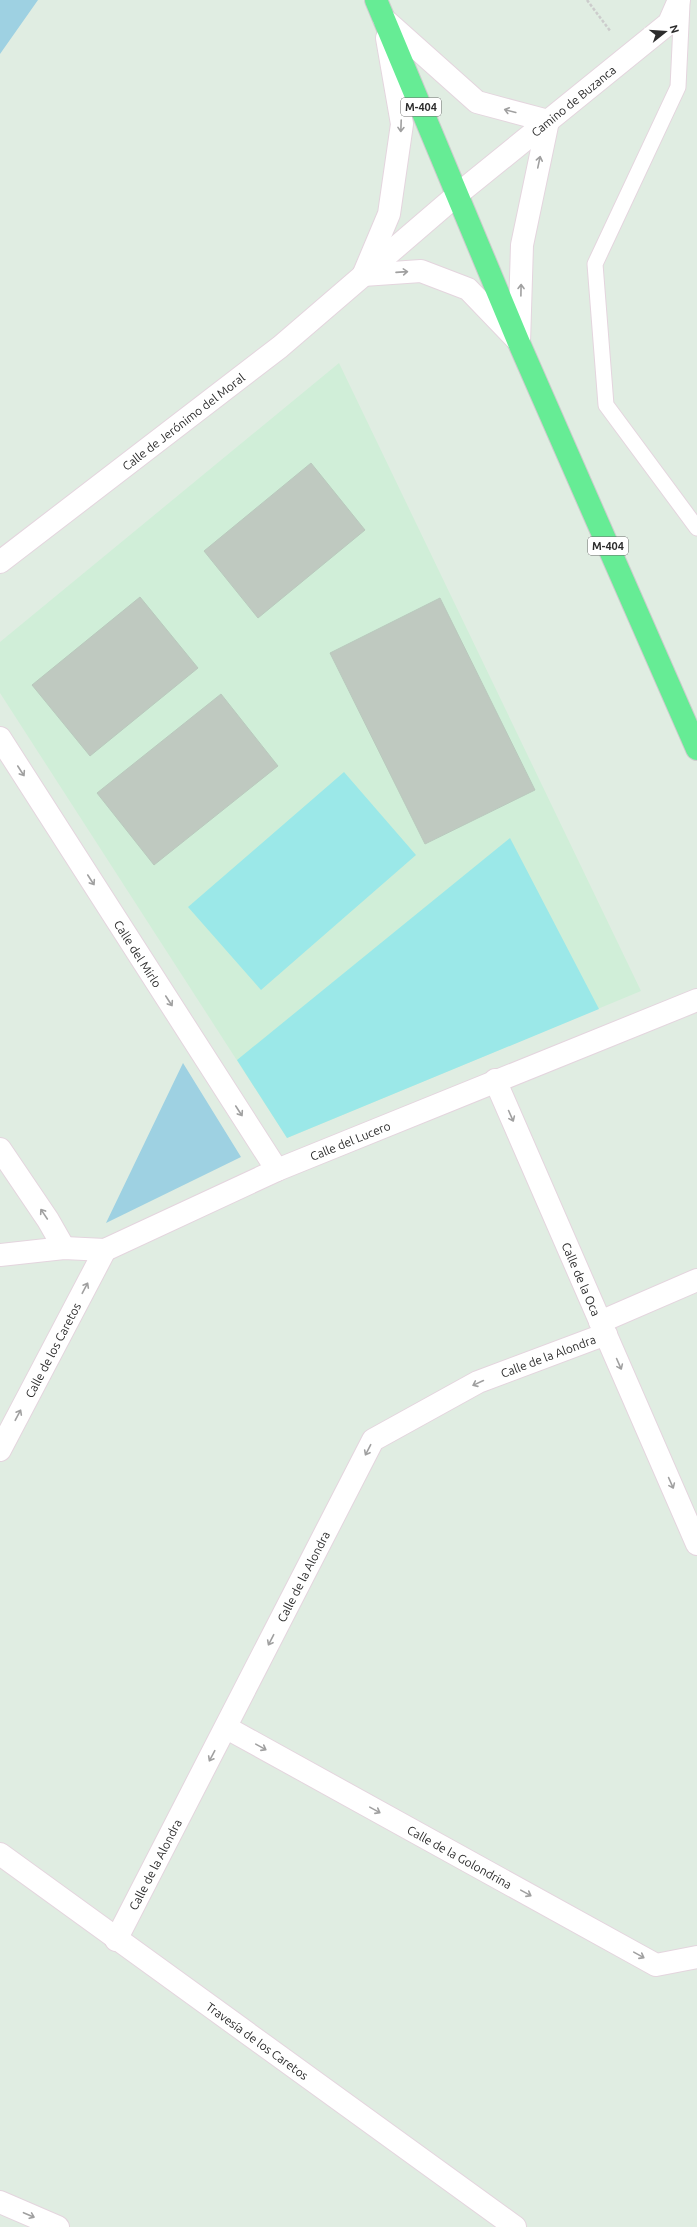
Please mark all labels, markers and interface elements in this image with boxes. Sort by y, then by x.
north arrow [645,12,685,52]
text: N [668,23,682,35]
street label: Camino de Buzanca [528,63,618,139]
road number: M-404 [401,98,441,116]
one-way arrow [504,107,517,115]
one-way arrow [397,120,404,133]
one-way arrow [536,155,544,168]
one-way arrow [395,269,408,276]
one-way arrow [517,284,524,297]
street label: Calle de Jerónimo del Moral [120,370,247,472]
road number: M-404 [588,537,628,555]
one-way arrow [17,765,25,776]
one-way arrow [87,874,95,885]
street label: Calle del Mirlo [112,918,164,989]
one-way arrow [165,995,173,1006]
one-way arrow [235,1105,243,1116]
one-way arrow [508,1110,515,1122]
street label: Calle del Lucero [308,1118,392,1162]
one-way arrow [40,1209,48,1220]
street label: Calle de la Oca [560,1240,603,1318]
one-way arrow [82,1282,89,1294]
street label: Calle de los Caretos [22,1300,83,1400]
street label: Calle de la Alondra [499,1332,597,1379]
one-way arrow [615,1357,623,1369]
one-way arrow [472,1380,484,1387]
one-way arrow [15,1410,22,1422]
one-way arrow [364,1443,372,1455]
one-way arrow [667,1476,675,1488]
street label: Calle de la Alondra [274,1529,332,1624]
one-way arrow [267,1634,275,1646]
one-way arrow [255,1744,267,1752]
one-way arrow [208,1750,215,1762]
one-way arrow [369,1806,381,1814]
street label: Calle de la Alondra [126,1817,184,1912]
street label: Calle de la Golondrina [405,1823,514,1891]
one-way arrow [519,1889,531,1897]
one-way arrow [633,1952,645,1960]
street label: Travesía de los Caretos [204,1999,311,2082]
one-way arrow [22,2211,34,2219]

